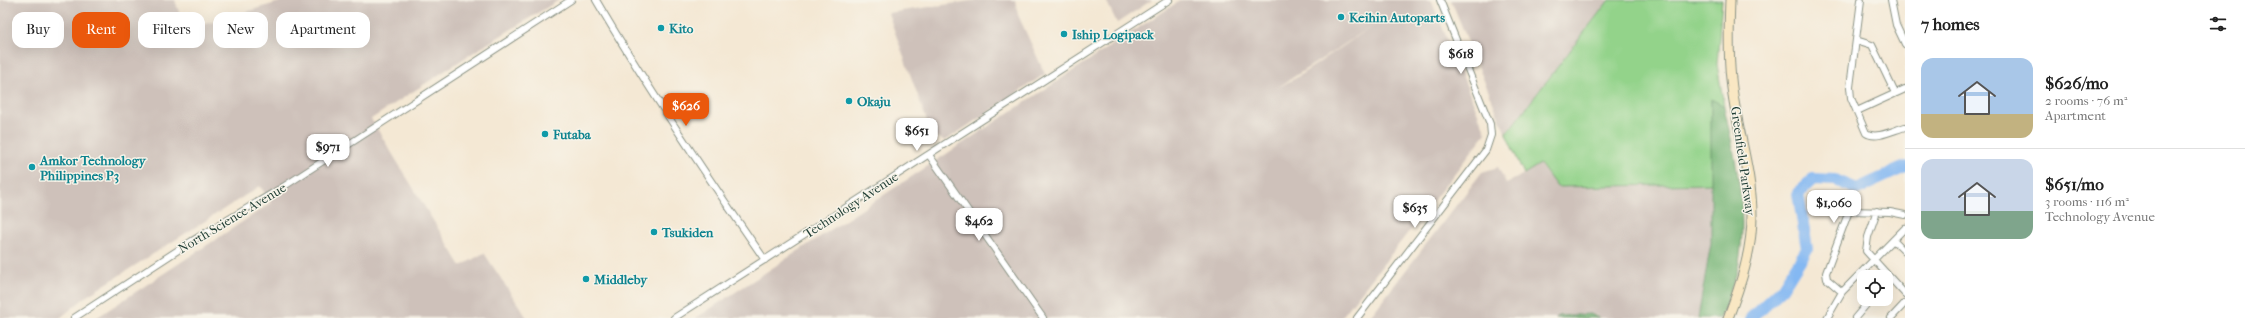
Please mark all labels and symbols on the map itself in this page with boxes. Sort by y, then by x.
place label: Keihin Autoparts [1349,10,1445,26]
marker: Keihin Autoparts [1336,12,1346,22]
place label: Kito [669,21,694,36]
marker: Kito [656,23,666,33]
place label: Iship Logipack [1072,27,1155,43]
marker: Iship Logipack [1059,29,1069,39]
pin: $618 [1437,41,1485,75]
pin: $626 [662,93,710,127]
place label: Okaju [857,94,891,109]
marker: Okaju [844,96,854,106]
street label: Greenfield Parkway [1728,105,1758,218]
pin: $651 [893,118,941,152]
place label: Futaba [552,127,592,142]
marker: Futaba [540,129,550,139]
pin: $971 [304,134,352,168]
place label: Amkor Technology Philippines P3 [39,153,147,184]
marker: Amkor Technology Philippines P3 [27,162,37,172]
street label: Technology Avenue [801,168,902,241]
street label: North Science Avenue [175,179,289,256]
pin: $1,060 [1801,190,1867,224]
pin: $635 [1391,195,1439,229]
pin: $462 [955,208,1003,242]
place label: Tsukiden [661,225,714,240]
marker: Tsukiden [649,227,659,237]
place label: Middleby [593,272,648,288]
marker: Middleby [581,274,591,284]

